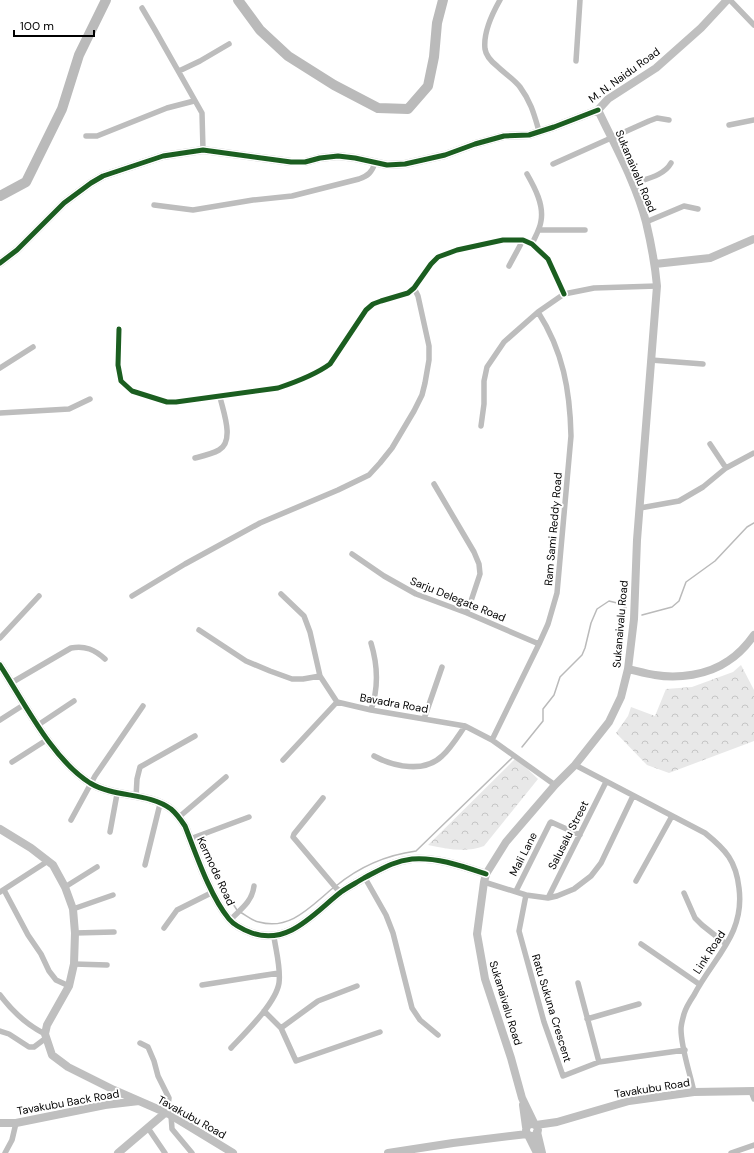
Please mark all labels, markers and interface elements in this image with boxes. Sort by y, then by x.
scale bar [14,12,94,38]
text: 100 m [20,18,54,34]
street label: M. N. Naidu Road [585,44,663,106]
street label: Sukanaivalu Road [612,128,660,214]
street label: Ram Sami Reddy Road [541,472,565,586]
street label: Sarju Delegate Road [408,573,508,625]
street label: Sukanaivalu Road [609,580,631,668]
street label: Bavadra Road [359,690,429,716]
street label: Salusalu Street [545,798,591,872]
street label: Mali Lane [506,830,540,878]
street label: Kermode Road [194,834,238,908]
street label: Link Road [690,928,728,976]
street label: Ratu Sukuna Crescent [529,952,575,1064]
street label: Sukanaivalu Road [486,959,526,1047]
street label: Tavakubu Road [613,1075,691,1101]
street label: Tavakubu Back Road [16,1086,120,1118]
street label: Tavakubu Road [155,1092,229,1142]

